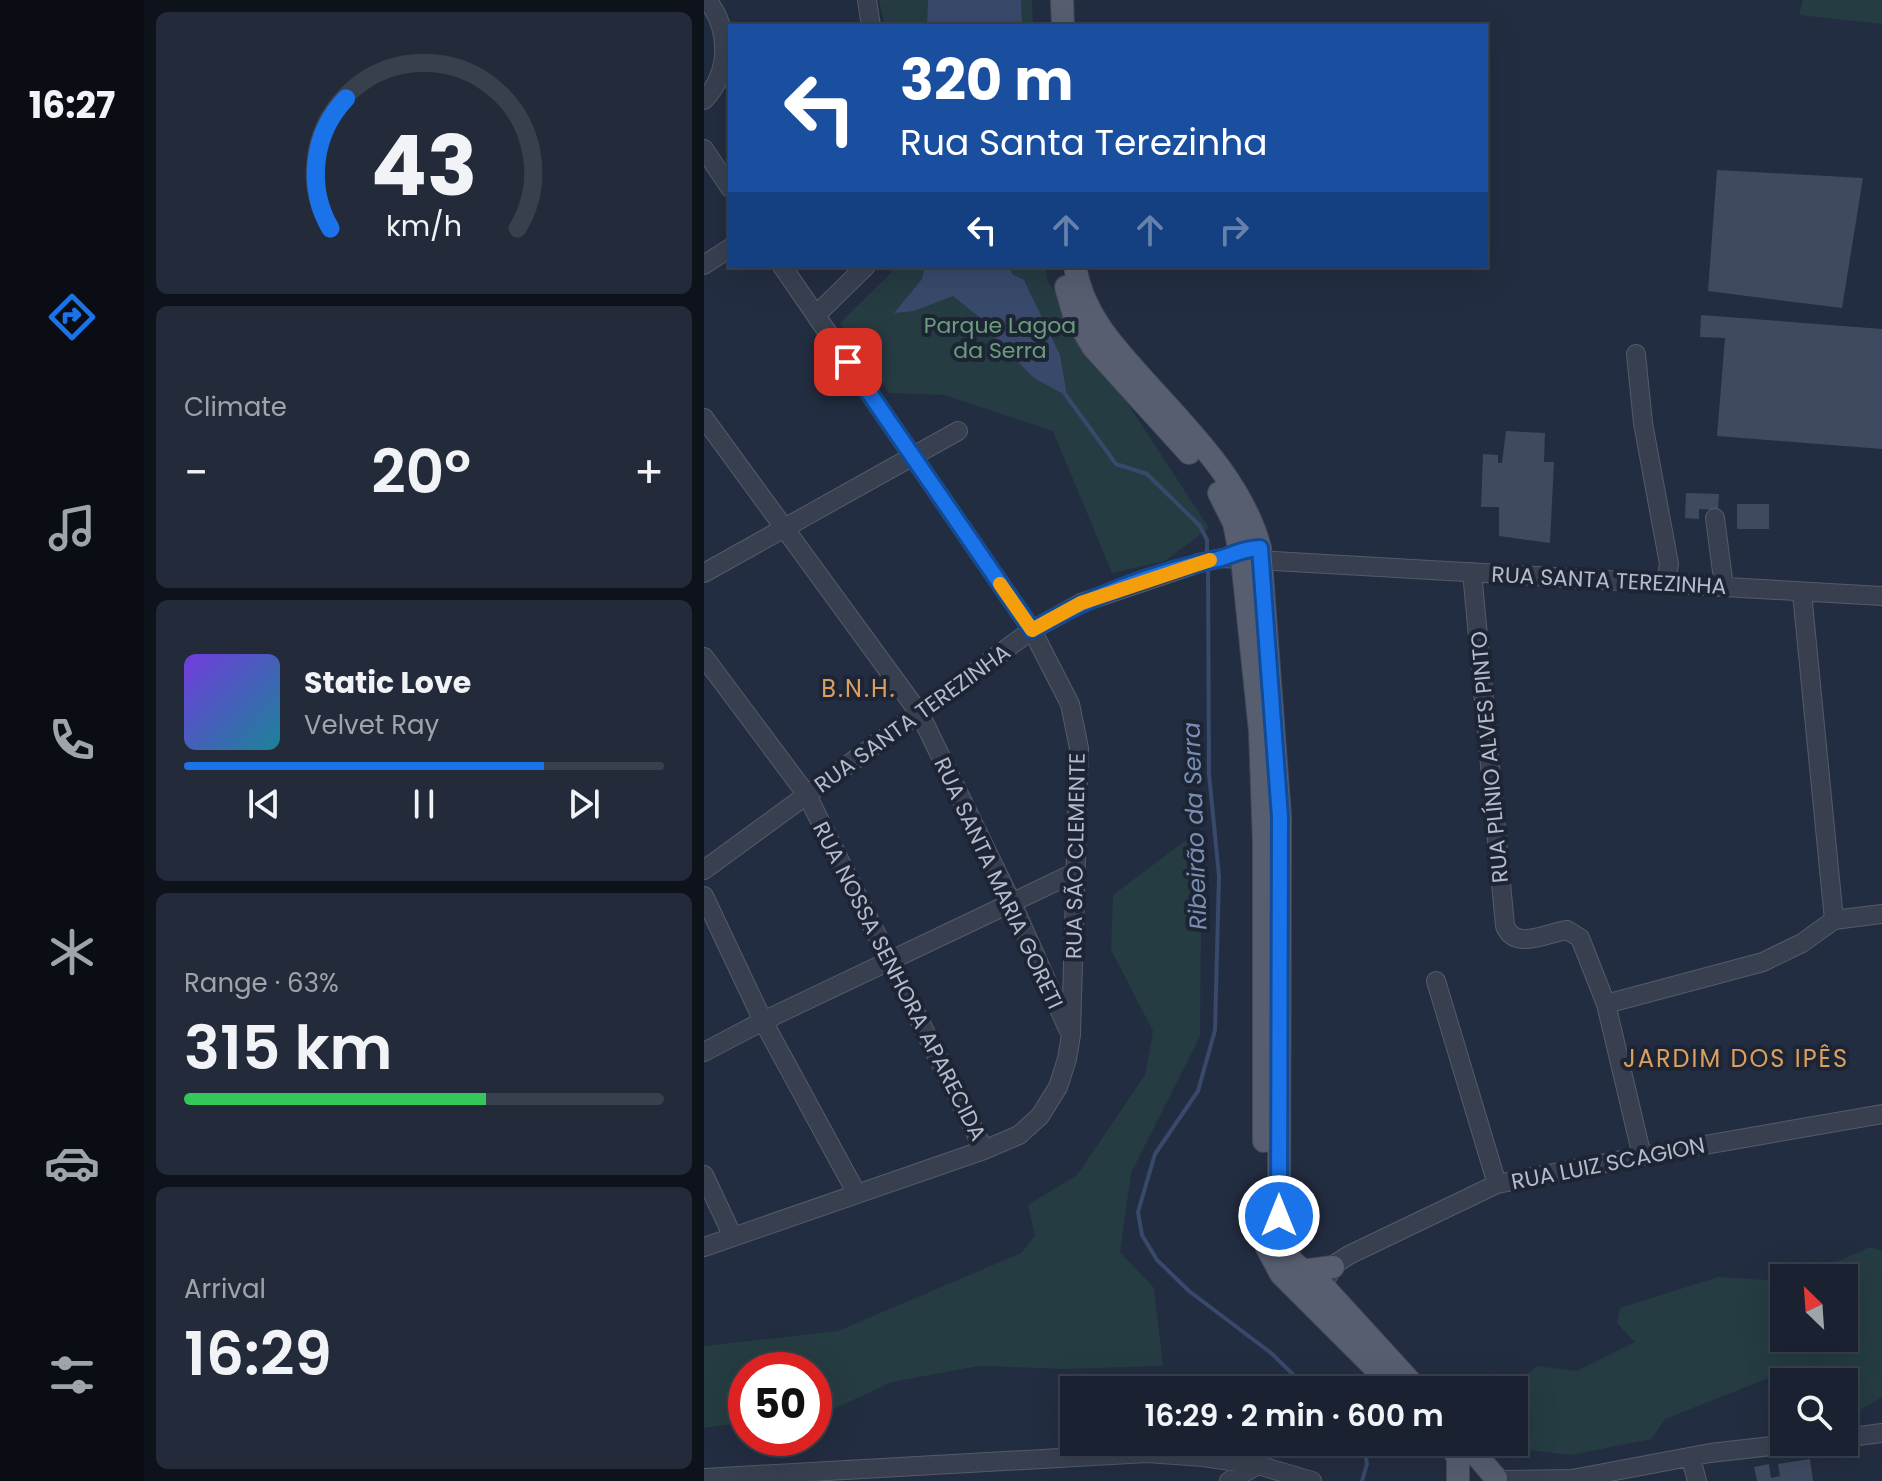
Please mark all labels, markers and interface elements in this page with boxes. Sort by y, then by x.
text: 320 m [900,41,1074,120]
icon: left [768,56,872,160]
text: 16:27 [29,80,115,131]
text: 43 [371,107,477,223]
text: Rua Santa Terezinha [900,117,1268,168]
text: km/h [386,206,462,246]
icon: left [960,208,1004,252]
icon: ahead [1044,208,1088,252]
icon: ahead [1128,208,1172,252]
icon: right [1212,208,1256,252]
icon: directions [44,289,100,345]
park label: Parque Lagoa da Serra [924,310,1076,366]
pin [814,328,882,396]
icon: arrive [826,340,870,384]
text: Climate [184,389,287,425]
text: 20° [371,430,471,514]
text: − [184,442,208,503]
text: + [634,442,664,503]
icon: music [44,500,100,556]
street label: RUA SANTA TEREZINHA [1491,559,1727,602]
street label: RUA PLÍNIO ALVES PINTO [1463,630,1516,884]
street label: RUA SANTA TEREZINHA [808,637,1017,800]
text: Static Love [304,661,471,704]
district label: B.N.H. [821,672,897,705]
text: Velvet Ray [304,707,439,743]
icon: phone [44,712,100,768]
water label: Ribeirão da Serra [1174,722,1215,930]
street label: RUA SANTA MARIA GORETI [927,752,1071,1014]
street label: RUA SÃO CLEMENTE [1058,753,1093,960]
icon: previous [242,782,286,826]
icon: pause [402,782,446,826]
icon: next [562,782,606,826]
street label: RUA NOSSA SENHORA APARECIDA [805,816,994,1146]
icon: climate [44,924,100,980]
text: Range · 63% [184,965,339,1001]
text: 315 km [184,1006,393,1090]
district label: JARDIM DOS IPÊS [1623,1042,1849,1075]
street label: RUA LUIZ SCAGION [1509,1130,1707,1197]
icon: car [44,1135,100,1191]
position arrow [1237,1174,1321,1258]
north arrow [1770,1264,1858,1352]
map controls [1770,1264,1858,1456]
text: Arrival [184,1271,266,1307]
text: 16:29 [184,1312,332,1396]
icon: filters [44,1347,100,1403]
speed limit sign: 50 [728,1352,832,1456]
button: search [1770,1368,1858,1456]
text: 16:29 · 2 min · 600 m [1144,1394,1444,1437]

